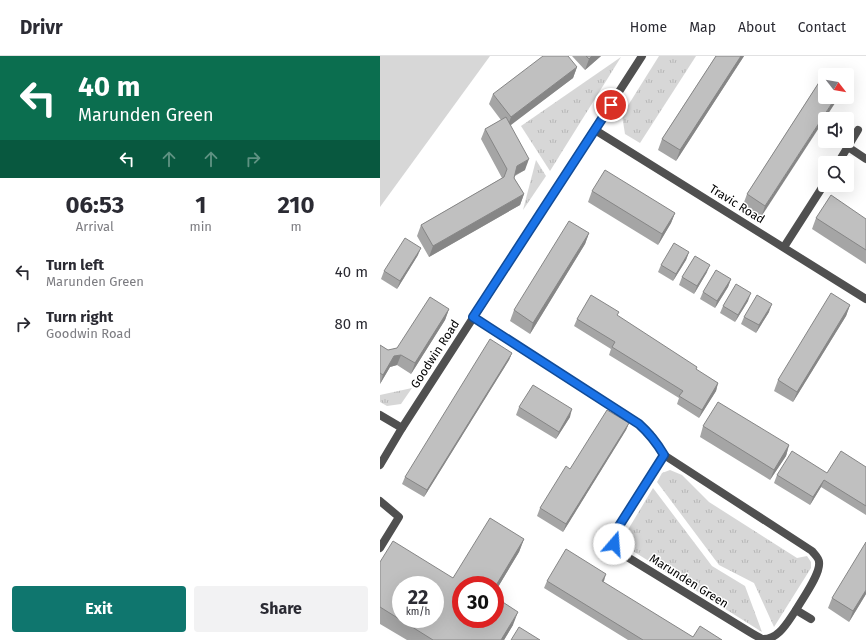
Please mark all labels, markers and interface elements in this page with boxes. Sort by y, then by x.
text: Drivr [20,16,63,39]
text: Home [630,19,667,36]
text: Map [689,19,716,36]
text: About [738,19,776,36]
text: Contact [798,19,846,36]
north arrow [818,68,854,104]
map controls [818,68,854,192]
text: 40 m [78,70,141,103]
icon: left [12,72,64,124]
pin [594,88,628,122]
icon: arrive [600,94,622,116]
text: Marunden Green [78,104,214,126]
button: sound [818,112,854,148]
icon: left [116,148,138,170]
icon: ahead [158,148,180,170]
icon: ahead [200,148,222,170]
icon: right [242,148,264,170]
button: search [818,156,854,192]
street label: Travic Road [707,182,767,226]
text: 06:53 [65,191,124,219]
text: 1 [195,191,206,219]
text: 210 [277,191,315,219]
text: Arrival [76,219,114,234]
text: min [190,219,212,234]
text: m [290,219,302,234]
text: Turn left [46,256,104,274]
icon: left [12,261,34,283]
text: 40 m [335,263,368,281]
text: Marunden Green [46,274,144,289]
text: Turn right [46,308,113,326]
icon: right [12,313,34,335]
text: 80 m [335,315,368,333]
street label: Goodwin Road [408,317,462,391]
text: Goodwin Road [46,326,131,341]
position arrow [593,523,635,565]
street label: Marunden Green [647,551,731,611]
speed limit sign: 30 [452,576,504,628]
text: 22 [408,585,428,609]
button: Exit [12,586,186,632]
button: Share [194,586,368,632]
text: km/h [406,606,430,618]

